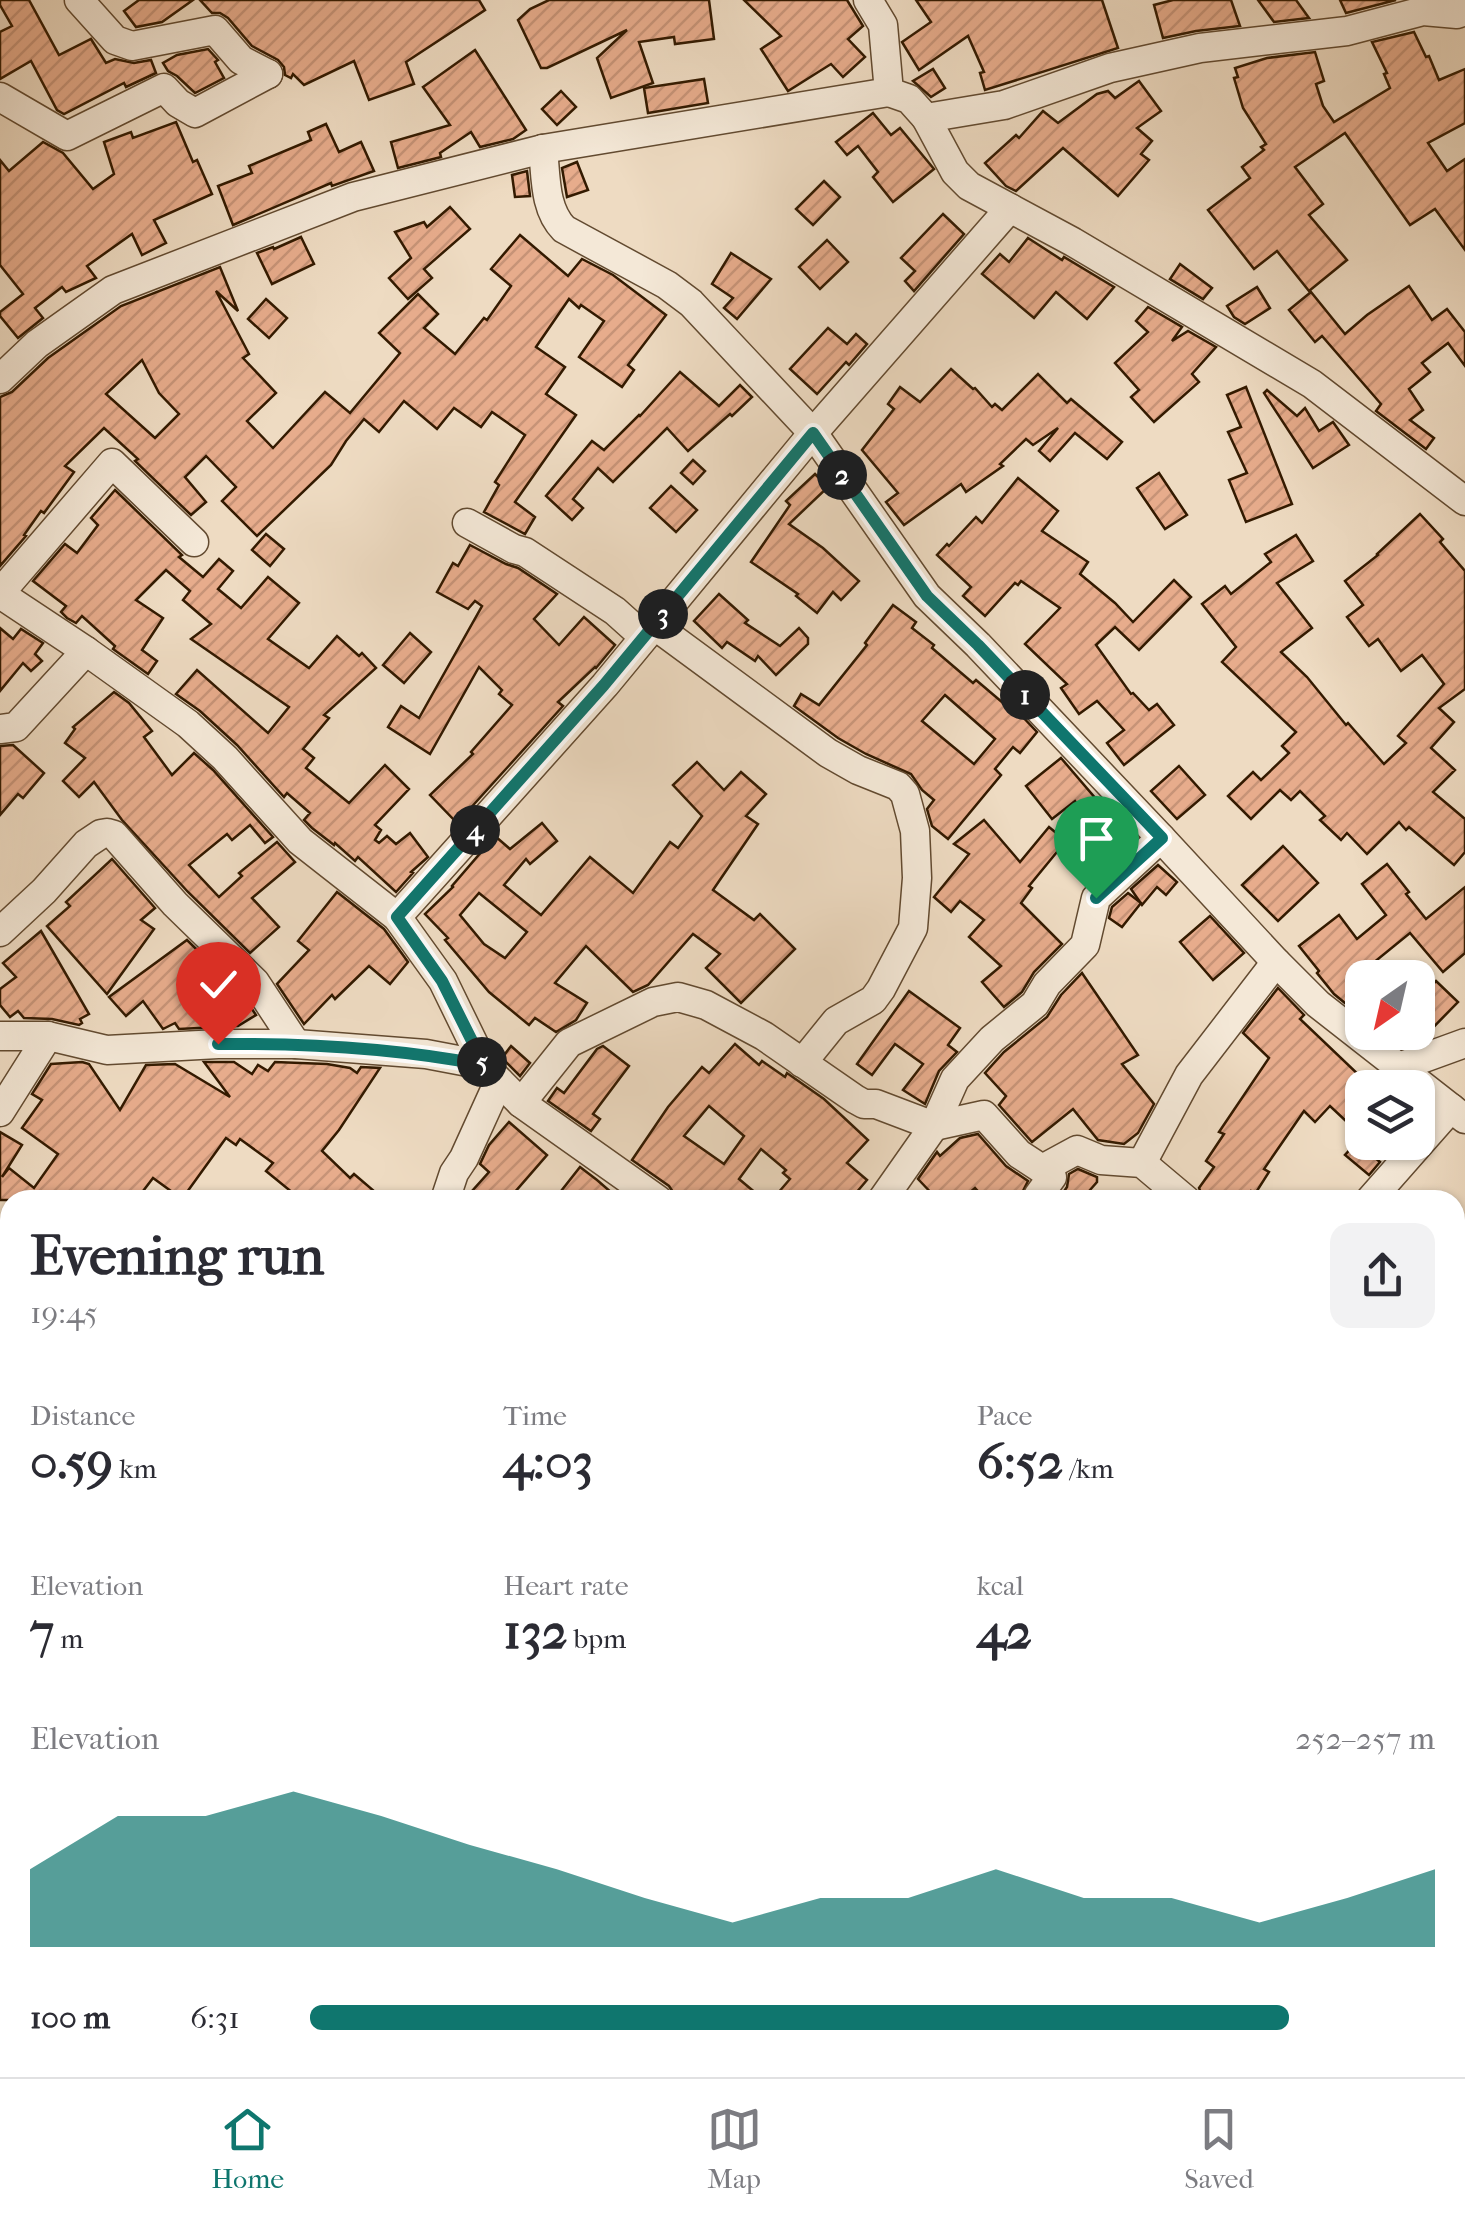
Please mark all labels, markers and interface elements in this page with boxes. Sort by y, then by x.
pin: 2 [817,450,867,500]
text: 2 [835,458,849,491]
pin: 3 [638,589,688,639]
text: 3 [657,597,669,630]
pin: 1 [1000,670,1050,720]
text: 1 [1020,678,1030,711]
pin [1054,796,1139,899]
pin: 4 [450,805,500,855]
icon: arrive [1069,811,1124,866]
text: 4 [467,813,483,846]
pin [176,942,261,1045]
icon: check [191,957,246,1012]
north arrow [1345,960,1435,1050]
map controls [1345,960,1435,1160]
pin: 5 [457,1037,507,1087]
text: 5 [476,1045,488,1078]
button: layers [1345,1070,1435,1160]
button: share [1330,1223,1435,1328]
text: Evening run [30,1224,324,1288]
text: 19:45 [30,1294,98,1331]
text: Distance [30,1399,135,1432]
text: Time [503,1399,567,1432]
text: Pace [977,1399,1032,1432]
text: 0.59 [30,1432,113,1491]
text: 4:03 [503,1432,593,1491]
text: 6:52 [977,1432,1063,1491]
text: km [113,1452,157,1485]
text: /km [1063,1452,1114,1485]
text: Elevation [30,1569,143,1602]
text: Heart rate [503,1569,629,1602]
text: kcal [977,1569,1024,1602]
text: 7 [30,1602,54,1661]
text: 132 [503,1602,567,1661]
text: 42 [977,1602,1032,1661]
text: m [54,1622,83,1655]
text: bpm [567,1622,626,1655]
text: Elevation [30,1720,159,1757]
text: 252–257 m [1295,1720,1435,1757]
text: 100 m [30,1999,110,2036]
text: 6:31 [190,1999,240,2036]
tab: Home [211,2102,284,2195]
tab: Map [707,2102,762,2195]
tab: Saved [1184,2102,1254,2195]

